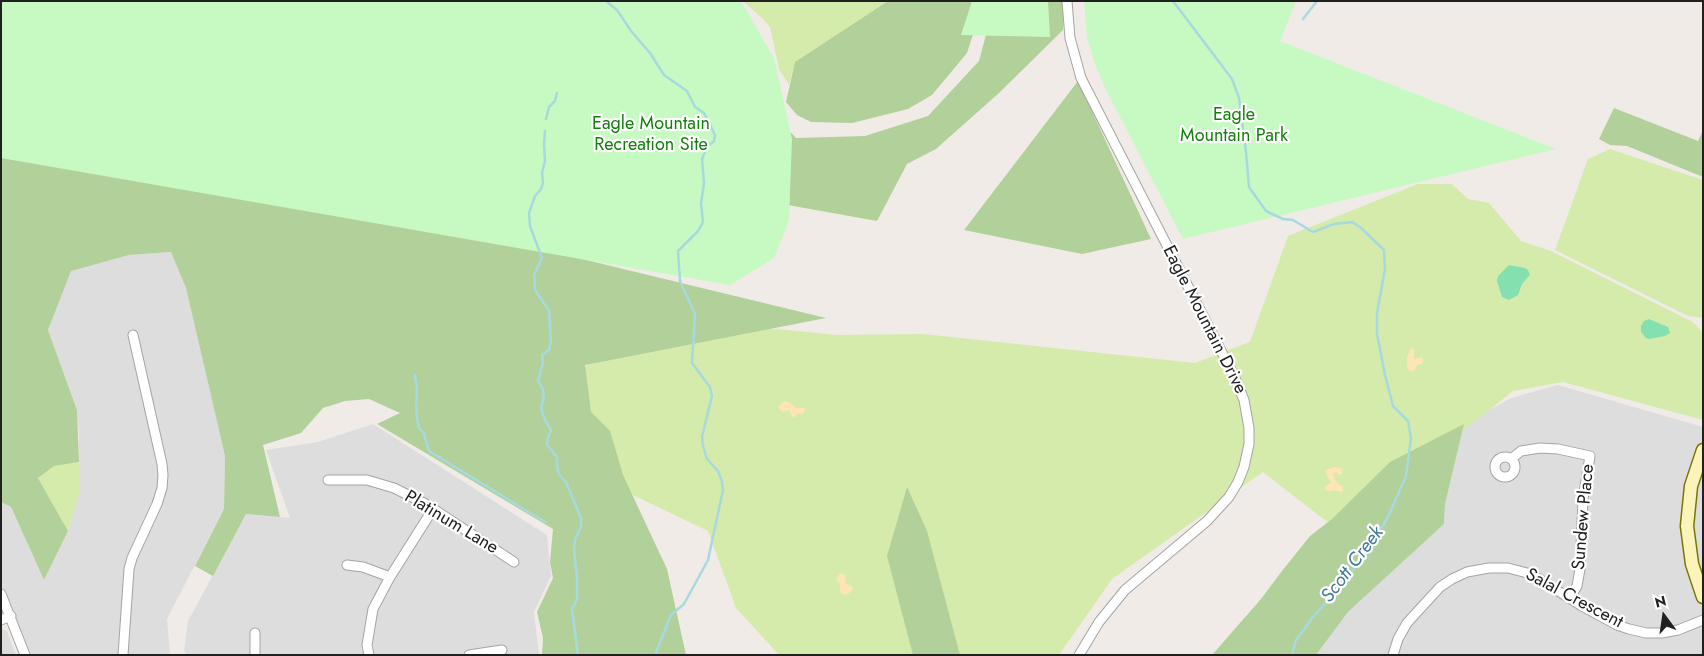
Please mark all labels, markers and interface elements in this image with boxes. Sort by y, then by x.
park label: Eagle Mountain Park [1180,105,1288,148]
park label: Eagle Mountain Recreation Site [592,114,710,156]
street label: Eagle Mountain Drive [1157,242,1251,398]
street label: Sundew Place [1569,463,1599,571]
street label: Platinum Lane [400,487,502,559]
water label: Scott Creek [1317,522,1389,608]
street label: Salal Crescent [1522,564,1626,634]
text: N [1653,590,1668,612]
north arrow [1639,591,1689,641]

